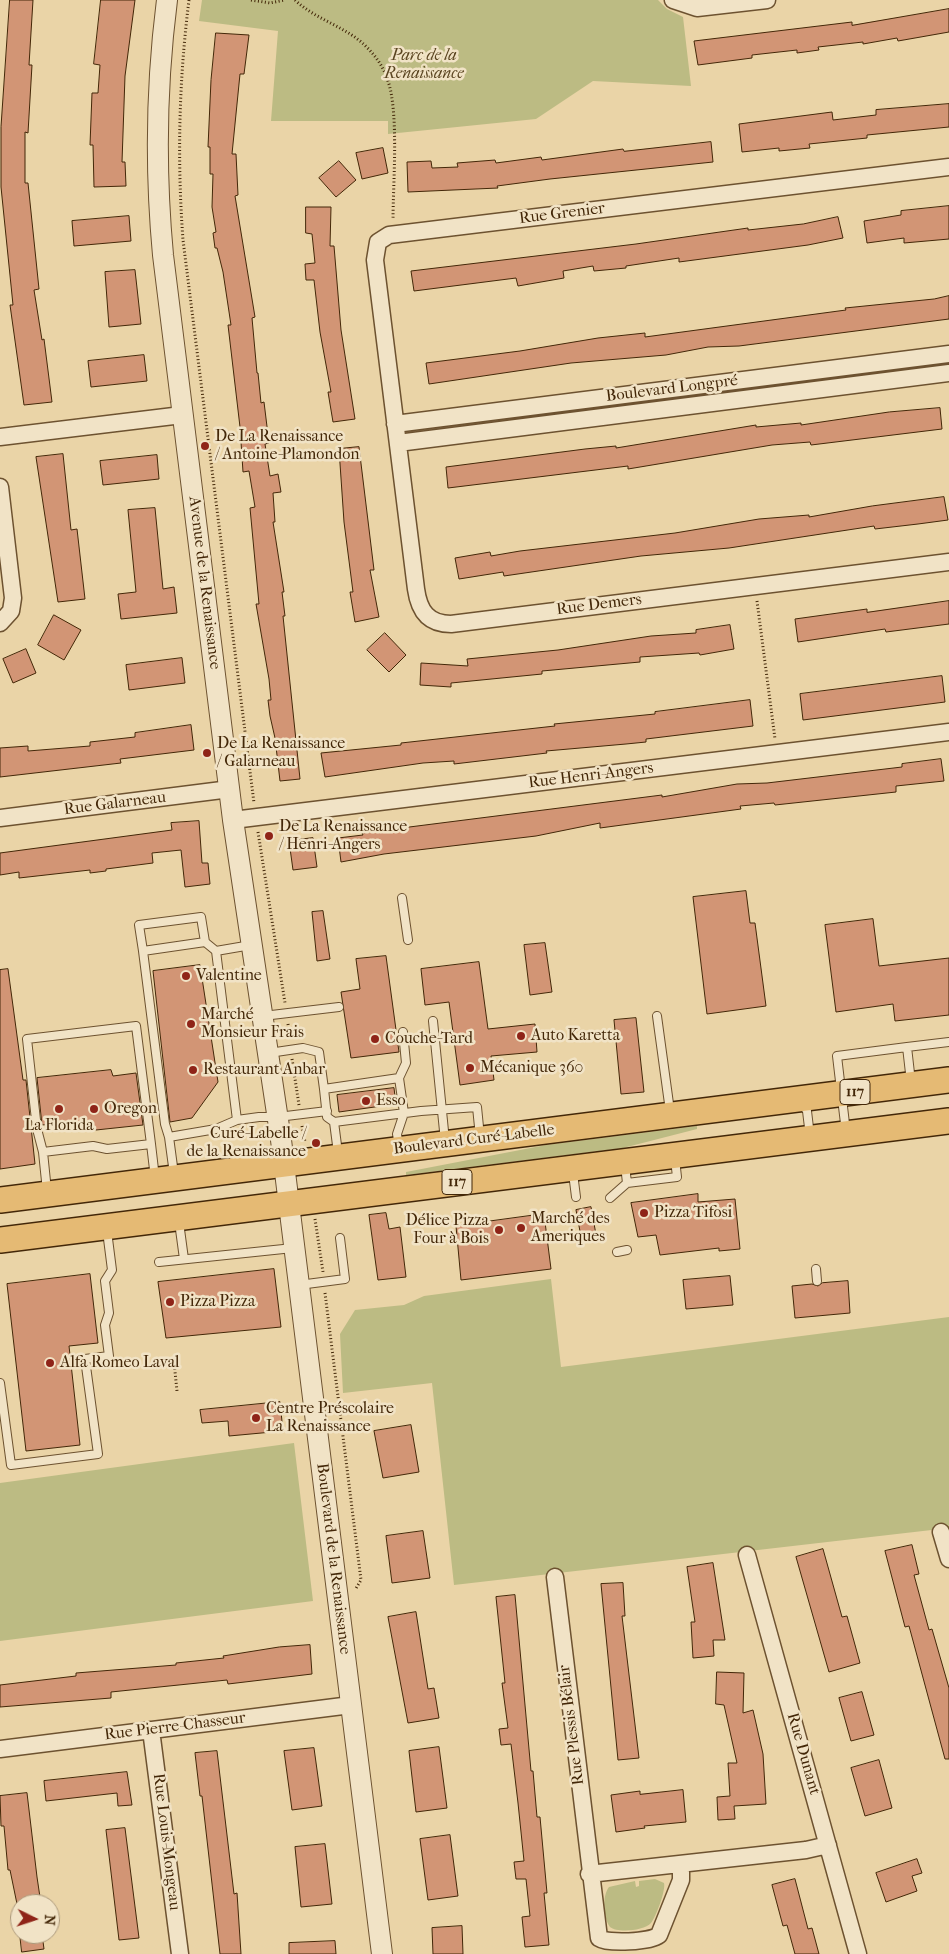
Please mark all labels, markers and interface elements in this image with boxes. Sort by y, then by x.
park label: Parc de la Renaissance [384,46,464,84]
street label: Rue Grenier [518,199,606,229]
street label: Boulevard Longpré [605,371,739,407]
place label: De La Renaissance / Antoine-Plamondon [215,427,360,465]
marker: De La Renaissance / Antoine-Plamondon [199,440,211,452]
street label: Avenue de la Renaissance [184,495,224,671]
street label: Rue Demers [555,590,643,620]
place label: De La Renaissance / Galarneau [217,734,345,772]
marker: De La Renaissance / Galarneau [201,747,213,759]
street label: Rue Henri-Angers [527,759,655,793]
street label: Rue Galarneau [63,788,167,820]
place label: De La Renaissance / Henri-Angers [279,817,407,855]
marker: De La Renaissance / Henri-Angers [263,830,275,842]
place label: Valentine [196,966,262,986]
marker: Valentine [180,970,192,982]
place label: Marché Monsieur Frais [201,1005,304,1043]
marker: Marché Monsieur Frais [185,1018,197,1030]
place label: Auto Karetta [531,1026,620,1046]
place label: Couche-Tard [385,1029,473,1049]
marker: Auto Karetta [515,1030,527,1042]
marker: Couche-Tard [369,1033,381,1045]
place label: Mécanique 360 [480,1058,583,1078]
place label: Restaurant Anbar [203,1060,325,1080]
marker: Mécanique 360 [464,1062,476,1074]
marker: Restaurant Anbar [187,1064,199,1076]
road number: 117 [840,1080,870,1104]
place label: Esso [376,1091,406,1111]
marker: Esso [360,1095,372,1107]
place label: Oregon [104,1099,157,1119]
marker: La Florida [53,1103,65,1115]
marker: Oregon [88,1103,100,1115]
place label: La Florida [24,1116,94,1136]
street label: Boulevard Curé-Labelle [392,1121,556,1159]
place label: Curé-Labelle / de la Renaissance [187,1124,306,1162]
marker: Curé-Labelle / de la Renaissance [310,1137,322,1149]
road number: 117 [442,1170,472,1194]
place label: Pizza Tifosi [654,1203,732,1223]
marker: Pizza Tifosi [638,1207,650,1219]
place label: Marché des Ameriques [531,1209,610,1247]
place label: Délice Pizza Four à Bois [406,1211,489,1249]
marker: Marché des Ameriques [515,1222,527,1234]
marker: Délice Pizza Four à Bois [493,1224,505,1236]
place label: Pizza Pizza [180,1292,255,1312]
marker: Pizza Pizza [164,1296,176,1308]
place label: Alfa Romeo Laval [60,1353,180,1373]
marker: Alfa Romeo Laval [44,1357,56,1369]
place label: Centre Préscolaire La Renaissance [266,1399,394,1437]
marker: Centre Préscolaire La Renaissance [250,1412,262,1424]
street label: Boulevard de la Renaissance [312,1462,354,1656]
street label: Rue Plessis Bélair [555,1664,589,1786]
street label: Rue Pierre-Chasseur [103,1709,247,1745]
street label: Rue Dunant [782,1711,824,1797]
street label: Rue Louis-Mongeau [148,1772,184,1912]
north arrow [10,1894,60,1944]
text: N [41,1914,58,1926]

